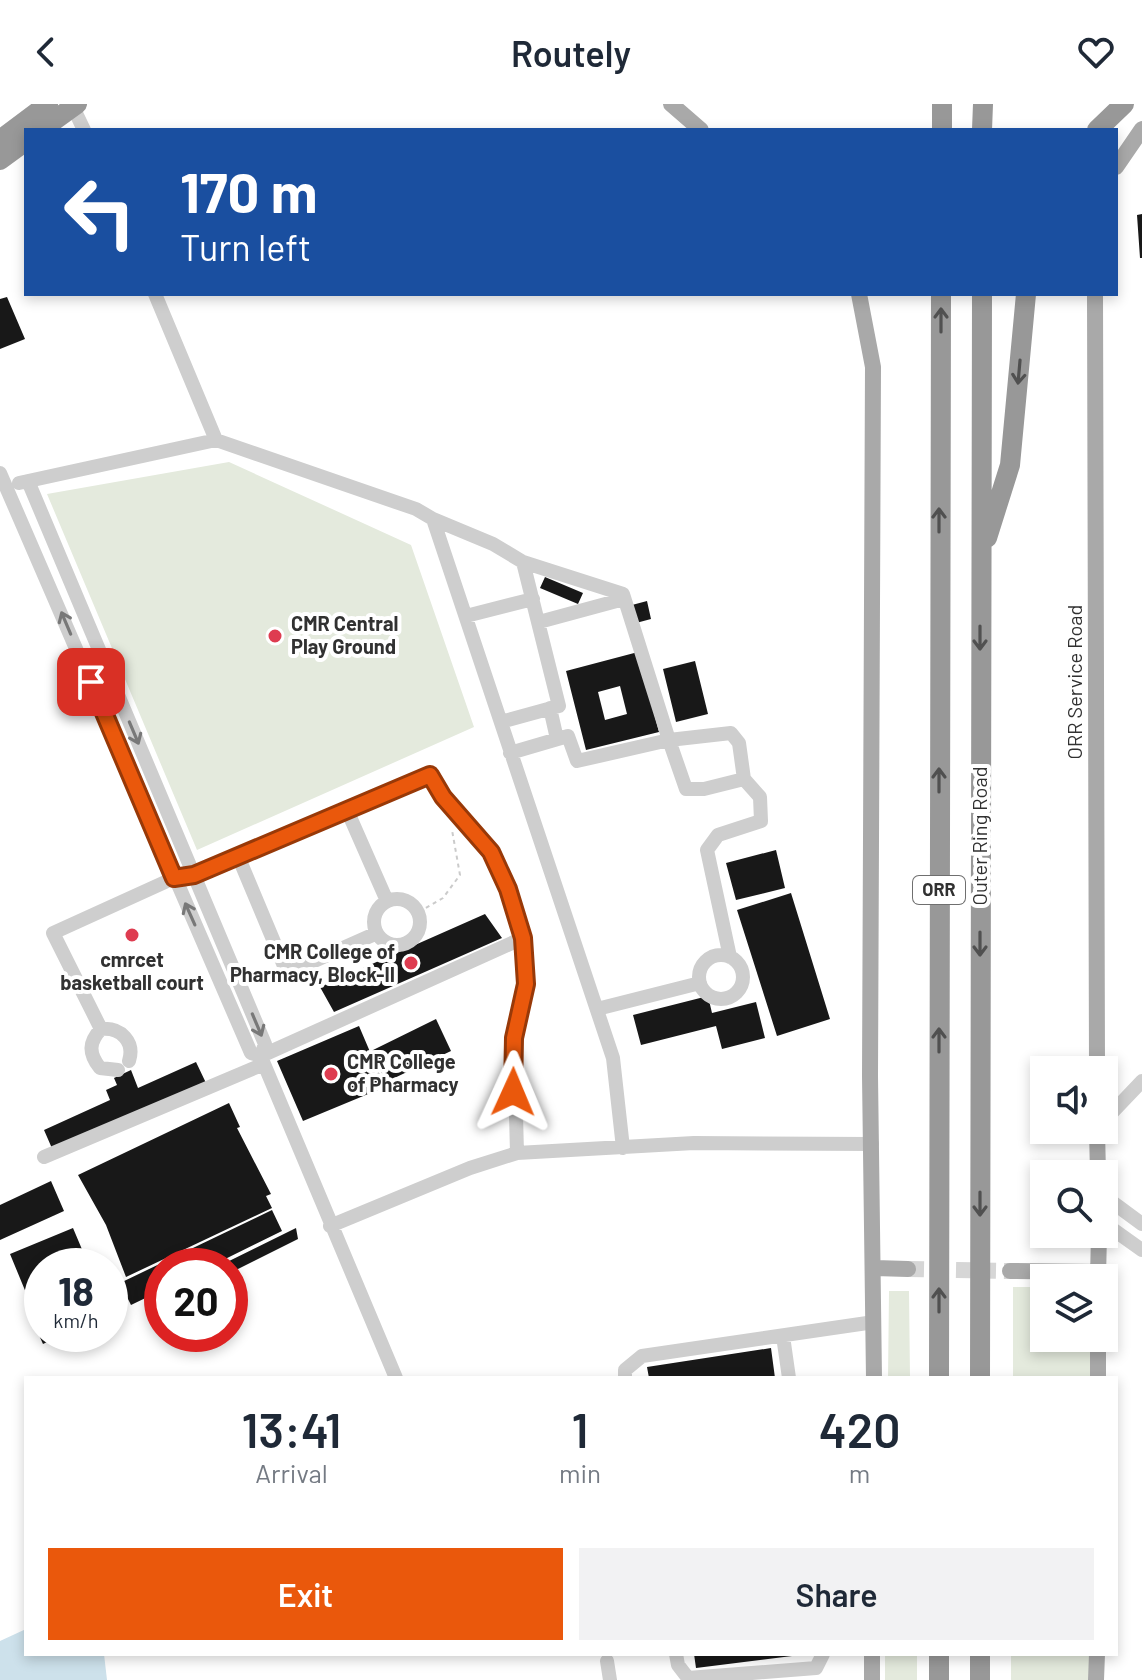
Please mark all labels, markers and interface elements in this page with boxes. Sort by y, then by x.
icon: back [24,30,68,74]
icon: heart [1074,30,1118,74]
text: Routely [511,31,631,74]
text: 170 m [180,157,317,224]
icon: left [48,160,152,264]
text: Turn left [180,225,311,268]
one-way arrow [933,307,949,334]
one-way arrow [1011,358,1026,385]
one-way arrow [932,507,947,534]
street label: ORR Service Road [1062,605,1086,759]
place label: CMR Central Play Ground [291,611,398,658]
one-way arrow [58,612,73,636]
one-way arrow [972,624,988,651]
marker: CMR Central Play Ground [266,627,284,645]
pin [57,648,125,716]
icon: arrive [69,660,113,704]
one-way arrow [128,721,143,745]
street label: Outer Ring Road [967,766,991,906]
one-way arrow [931,767,947,794]
road number: ORR [913,876,965,904]
one-way arrow [182,902,197,927]
marker: cmrcet basketball court [123,926,141,944]
one-way arrow [972,930,988,957]
place label: CMR College of Pharmacy, Block-II [230,939,395,986]
place label: cmrcet basketball court [60,947,204,994]
marker: CMR College of Pharmacy, Block-II [402,954,420,972]
one-way arrow [251,1012,266,1036]
one-way arrow [931,1027,947,1054]
place label: CMR College of Pharmacy [347,1049,459,1096]
position arrow [471,1050,555,1134]
map controls [1030,1056,1118,1352]
button: sound [1030,1056,1118,1144]
marker: CMR College of Pharmacy [322,1065,340,1083]
button: search [1030,1160,1118,1248]
one-way arrow [972,1190,988,1217]
speed limit sign: 20 [144,1248,248,1352]
button: layers [1030,1264,1118,1352]
text: 18 [58,1266,94,1314]
one-way arrow [931,1287,947,1314]
text: km/h [53,1308,99,1332]
text: 13:41 [242,1400,341,1458]
text: 1 [572,1400,589,1458]
text: 420 [819,1400,900,1458]
text: Arrival [255,1457,328,1488]
text: min [559,1457,601,1488]
text: m [849,1457,870,1488]
button: Exit [48,1548,563,1640]
button: Share [579,1548,1094,1640]

